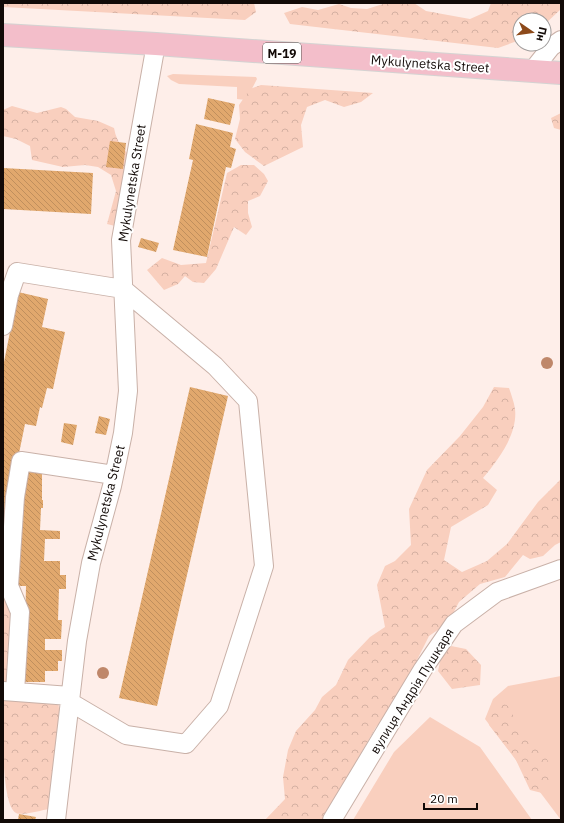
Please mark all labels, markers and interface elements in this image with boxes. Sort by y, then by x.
north arrow [512,12,552,52]
text: Пн [533,26,550,43]
road number: М-19 [263,43,301,63]
street label: Mykulynetska Street [370,51,490,77]
street label: Mykulynetska Street [114,123,150,243]
street label: Mykulynetska Street [83,443,129,563]
street label: вулиця Андрія Пушкаря [366,625,458,757]
scale bar [424,785,477,811]
text: 20 m [430,791,458,806]

